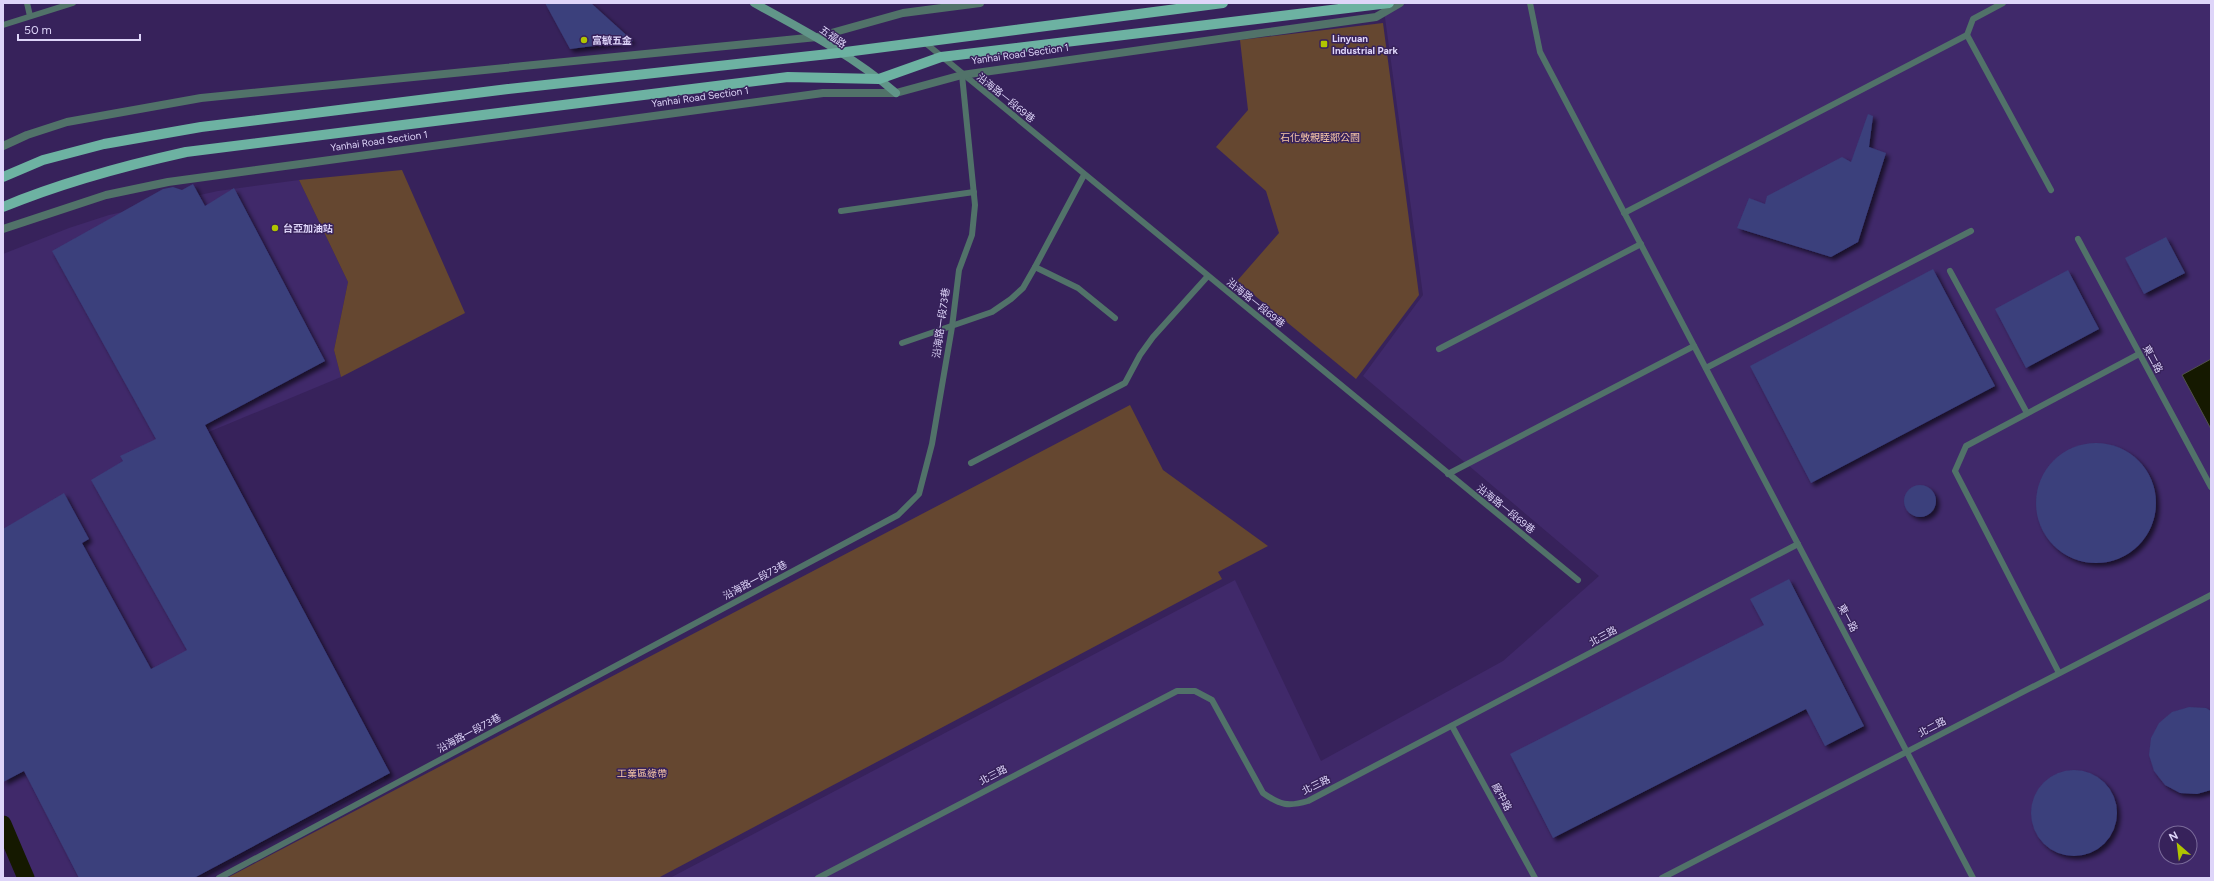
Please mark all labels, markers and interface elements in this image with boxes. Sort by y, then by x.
scale bar [18,16,140,42]
text: 50 m [24,23,52,37]
street label: 五福路 [817,23,849,51]
place label: Linyuan Industrial Park [1332,32,1399,57]
place label: 富毓五金 [592,34,632,47]
marker: 富毓五金 [579,35,589,45]
marker: Linyuan Industrial Park [1319,39,1329,49]
street label: Yanhai Road Section 1 [970,41,1070,67]
street label: 沿海路一段69巷 [974,71,1038,125]
street label: Yanhai Road Section 1 [650,84,750,110]
street label: Yanhai Road Section 1 [329,128,429,154]
park label: 石化敦親睦鄰公園 [1280,131,1360,144]
place label: 台亞加油站 [283,222,333,235]
marker: 台亞加油站 [270,223,280,233]
street label: 沿海路一段69巷 [1224,276,1288,330]
street label: 沿海路一段73巷 [930,287,952,359]
street label: 東二路 [2140,343,2166,375]
street label: 沿海路一段69巷 [1474,482,1538,536]
street label: 沿海路一段73巷 [721,558,789,602]
street label: 東一路 [1835,602,1861,634]
street label: 北三路 [1587,623,1619,649]
street label: 沿海路一段73巷 [435,711,503,755]
street label: 北二路 [1916,714,1948,740]
street label: 北三路 [977,762,1009,788]
park label: 工業區綠帶 [617,767,667,780]
street label: 北三路 [1300,773,1332,797]
street label: 廠中路 [1489,781,1515,813]
north arrow [2158,825,2198,865]
text: N [2167,829,2180,844]

